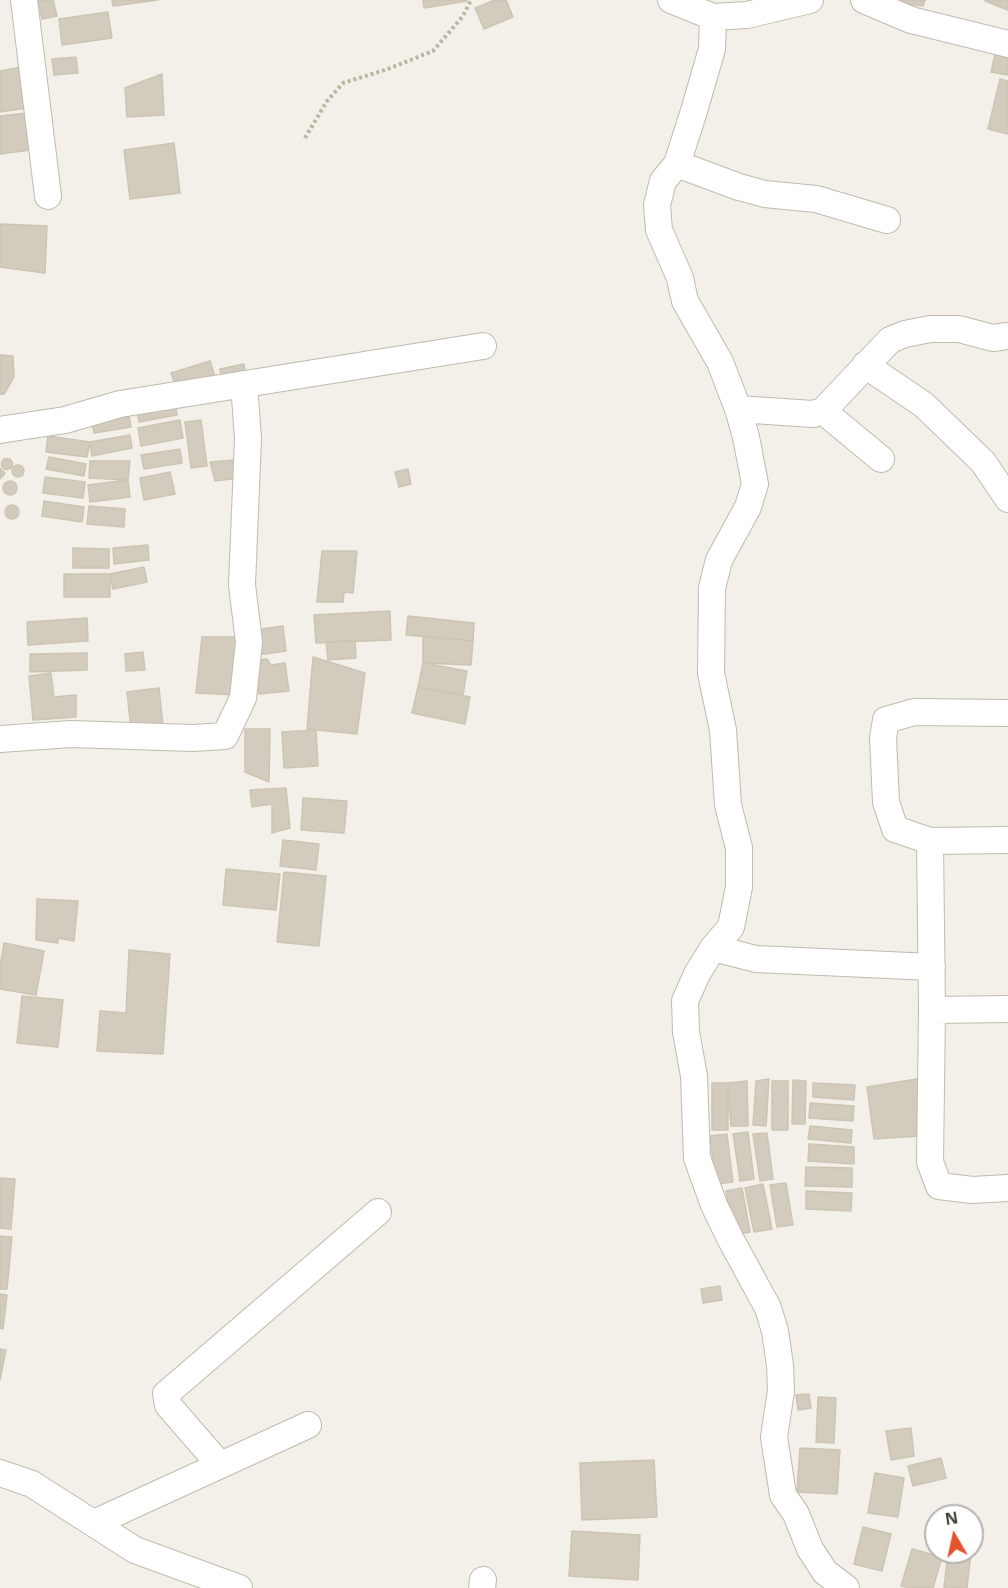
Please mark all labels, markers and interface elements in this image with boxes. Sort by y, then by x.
north arrow [924,1504,984,1564]
text: N [943,1506,960,1530]

